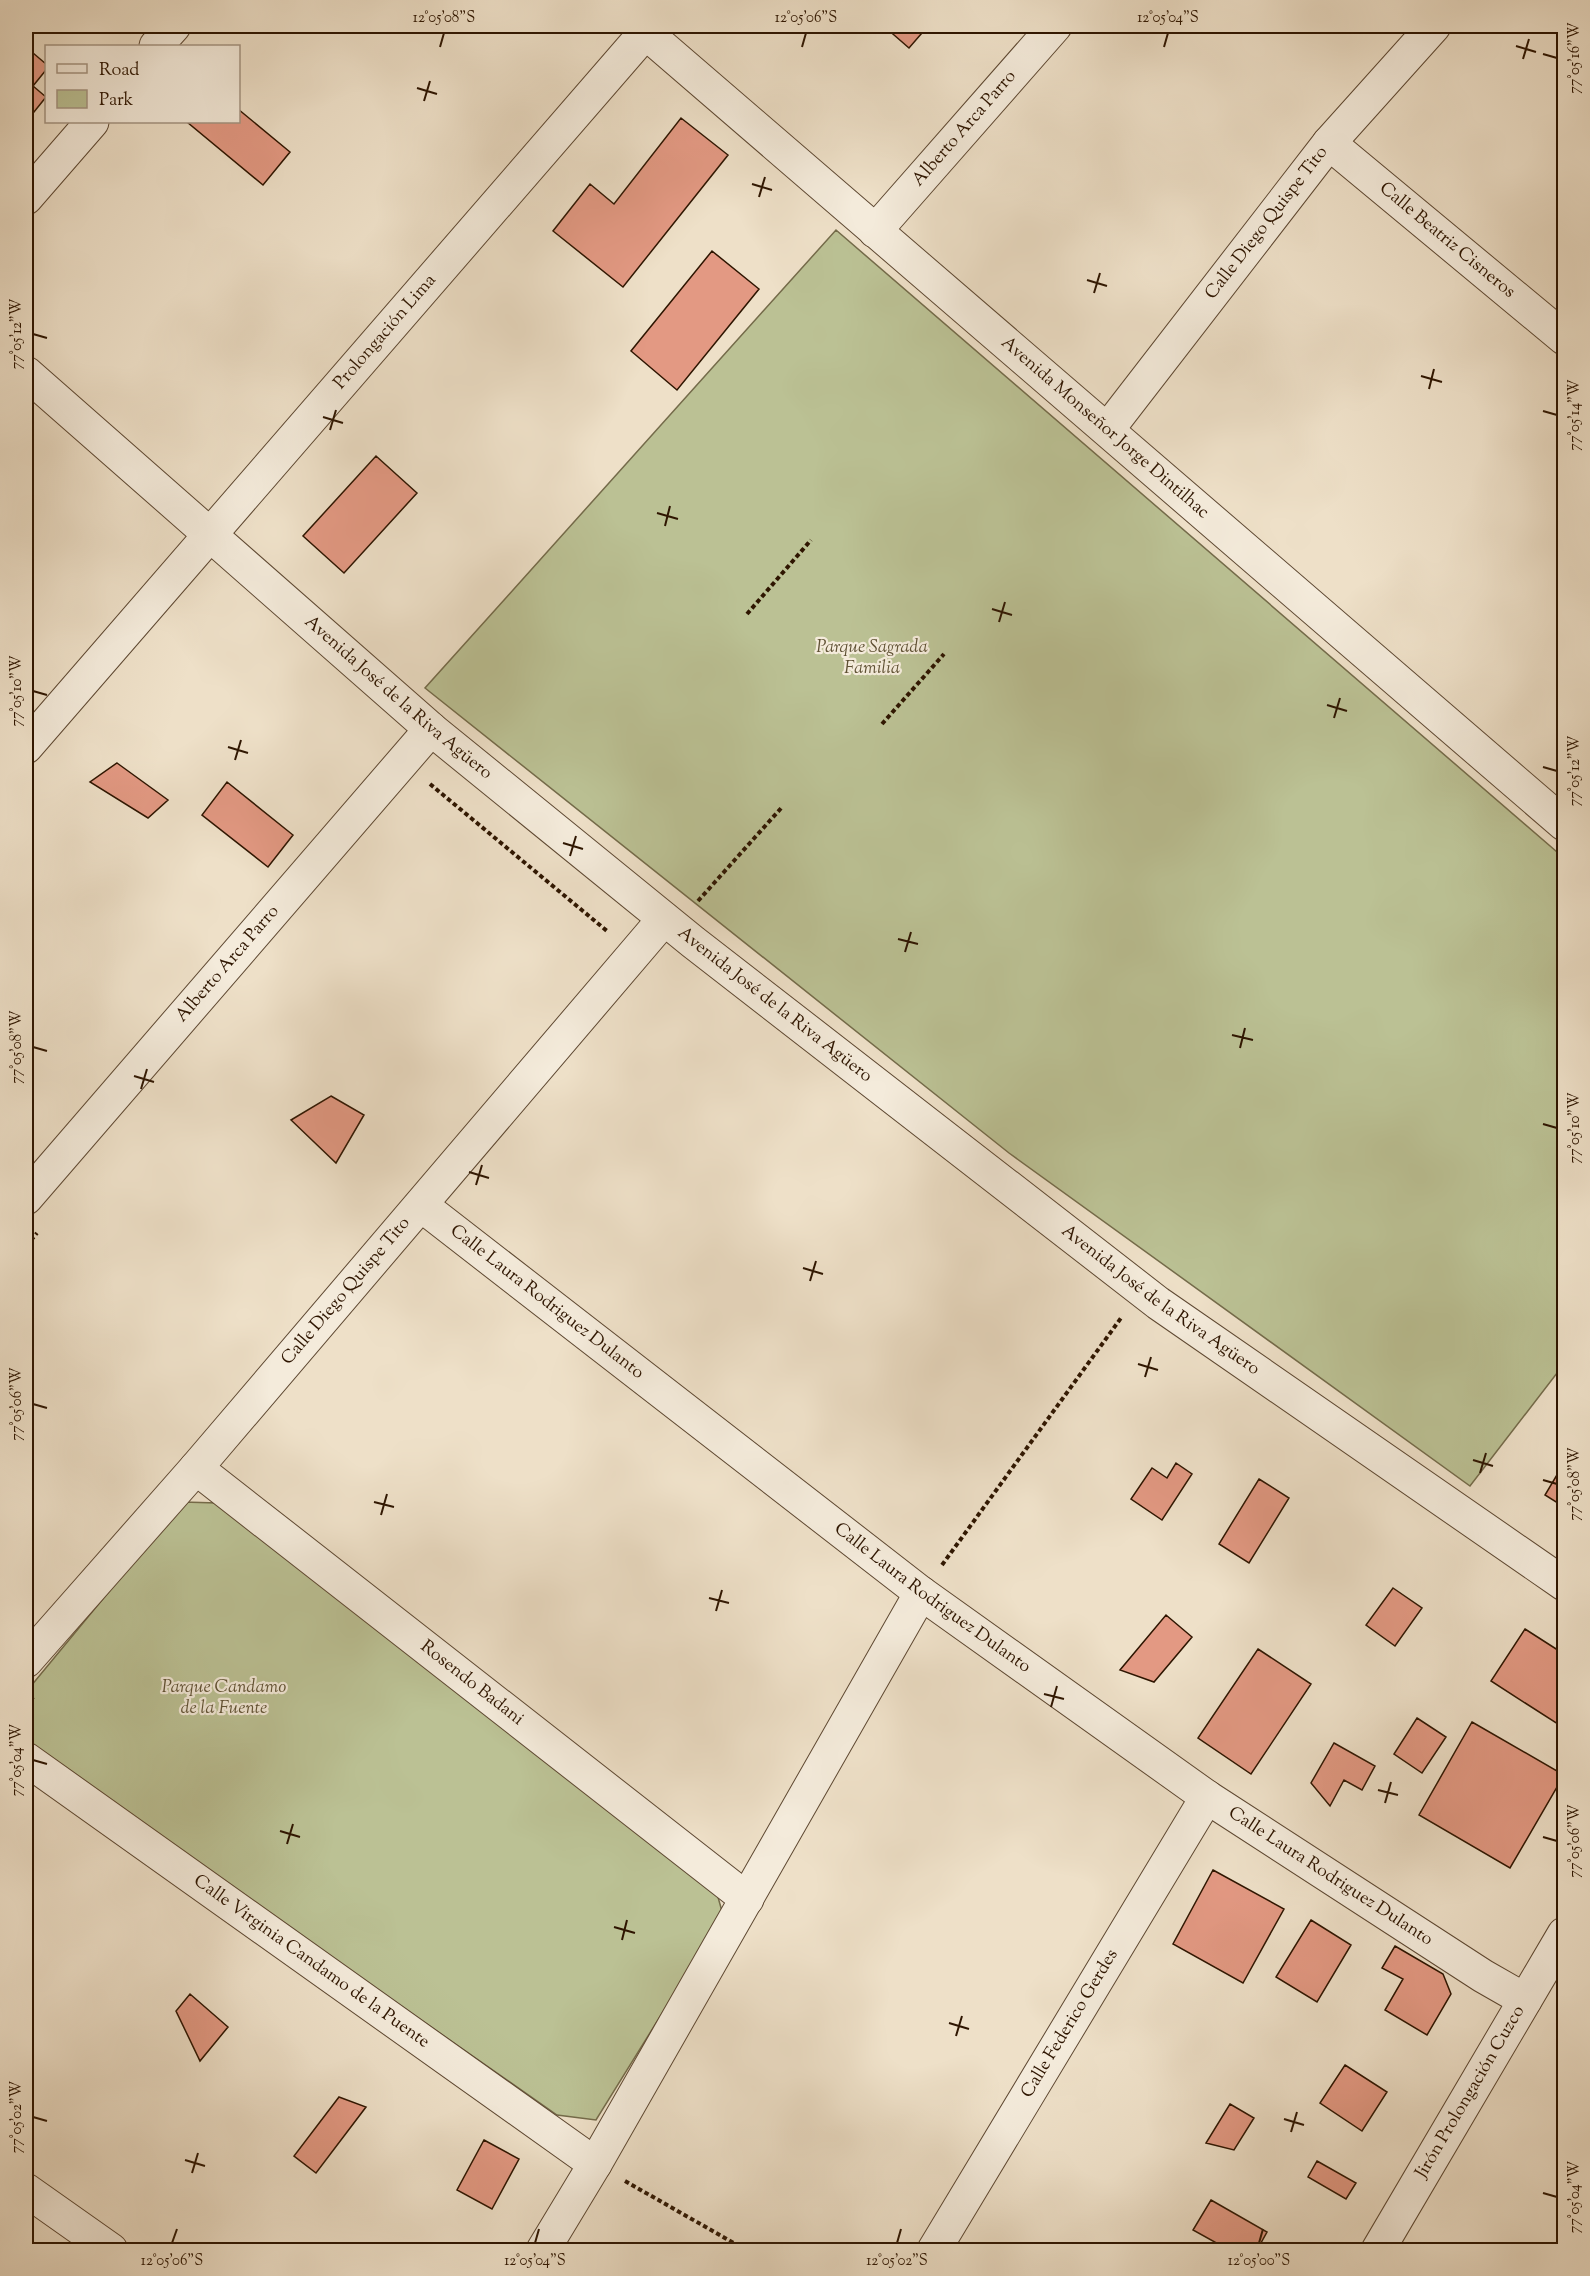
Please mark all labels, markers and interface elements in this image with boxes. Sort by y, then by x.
text: 12°05'08"S [413,8,475,29]
text: 12°05'06"S [775,8,837,29]
text: 12°05'04"S [1137,8,1199,29]
text: 77°05'16"W [1565,22,1586,94]
legend [45,45,240,123]
text: Road [99,58,139,84]
street label: Alberto Arca Parro [906,65,1023,193]
text: Park [99,88,134,114]
street label: Calle Diego Quispe Tito [1199,141,1335,305]
street label: Calle Beatriz Cisneros [1373,176,1521,305]
street label: Prolongación Lima [328,269,443,396]
text: 77°05'12"W [7,298,28,369]
street label: Avenida Monseñor Jorge Dintilhac [995,331,1215,525]
text: 77°05'14"W [1565,379,1586,451]
street label: Avenida José de la Riva Agüero [298,610,498,787]
park label: Parque Sagrada Familia [816,635,928,682]
text: 77°05'10"W [7,655,28,727]
text: 77°05'12"W [1565,735,1586,806]
street label: Alberto Arca Parro [170,900,286,1028]
street label: Avenida José de la Riva Agüero [671,921,878,1089]
text: 77°05'08"W [7,1010,28,1084]
text: 77°05'10"W [1565,1092,1586,1164]
street label: Calle Diego Quispe Tito [276,1212,417,1371]
street label: Calle Laura Rodriguez Dulanto [444,1219,649,1386]
street label: Avenida José de la Riva Agüero [1055,1219,1265,1383]
text: 77°05'06"W [7,1367,28,1441]
text: 77°05'08"W [1565,1447,1586,1521]
street label: Calle Laura Rodriguez Dulanto [828,1517,1036,1680]
street label: Rosendo Badani [414,1635,529,1733]
park label: Parque Candamo de la Fuente [162,1675,286,1722]
text: 77°05'04"W [7,1723,28,1796]
street label: Calle Laura Rodriguez Dulanto [1223,1801,1438,1953]
text: 77°05'06"W [1565,1804,1586,1878]
street label: Calle Virginia Candamo de la Puente [188,1869,435,2055]
street label: Calle Federico Gerdes [1015,1944,1125,2103]
street label: Jirón Prolongación Cuzco [1409,2001,1532,2185]
text: 77°05'02"W [7,2080,28,2153]
text: 77°05'04"W [1565,2160,1586,2233]
text: 12°05'06"S [141,2251,203,2272]
text: 12°05'04"S [504,2251,566,2272]
text: 12°05'02"S [866,2251,928,2272]
text: 12°05'00"S [1228,2251,1290,2272]

